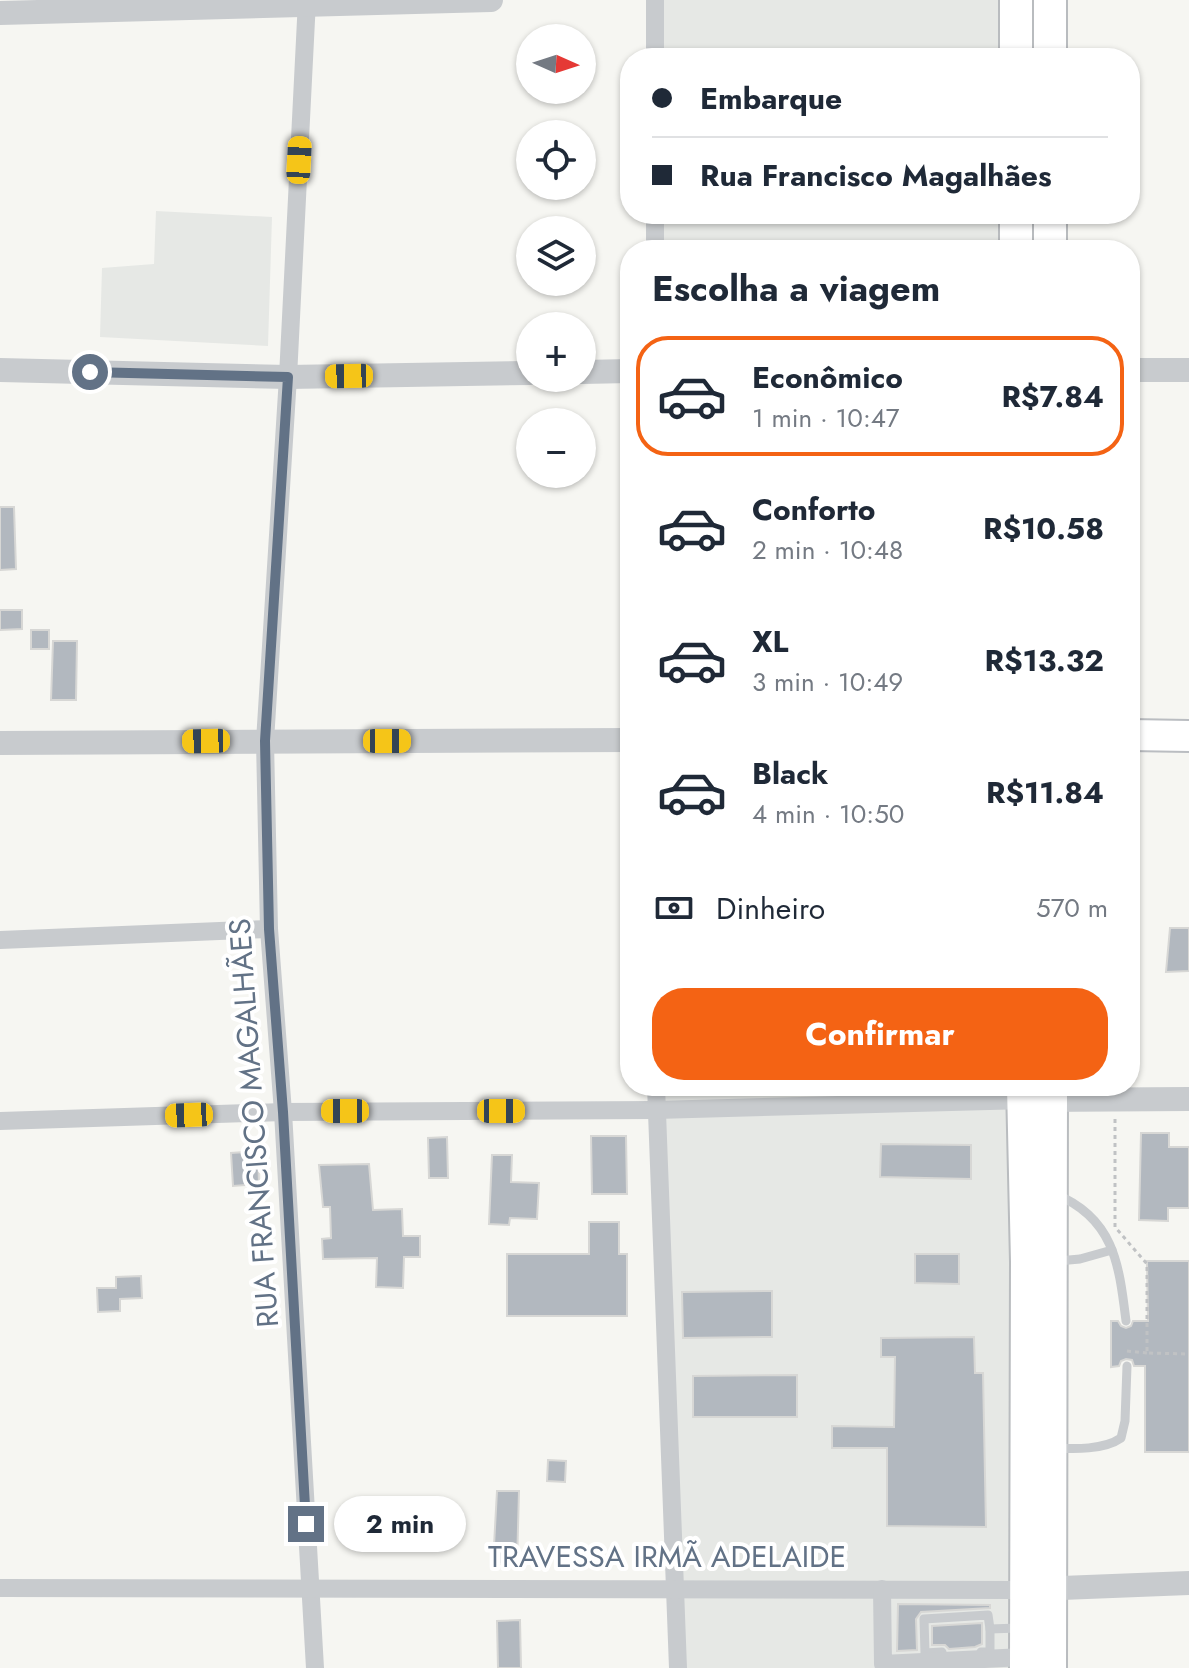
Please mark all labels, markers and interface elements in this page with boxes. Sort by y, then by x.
north arrow [516,24,596,104]
map controls [516,24,596,488]
text: Embarque [700,77,842,120]
button: locate [516,120,596,200]
car [286,135,312,185]
text: Rua Francisco Magalhães [700,154,1052,197]
button: layers [516,216,596,296]
text: Escolha a viagem [652,262,940,314]
button: + [516,312,596,392]
route start [72,354,108,390]
text: Econômico [752,356,903,399]
icon: car [656,360,728,432]
car [325,364,373,388]
text: R$7.84 [1001,375,1104,418]
text: 1 min · 10:47 [752,399,900,437]
button: − [516,408,596,488]
text: Conforto [752,488,876,531]
icon: car [656,492,728,564]
text: R$10.58 [983,507,1104,550]
text: 2 min · 10:48 [752,531,903,569]
text: XL [752,620,788,663]
icon: car [656,624,728,696]
text: R$13.32 [985,639,1104,682]
text: 3 min · 10:49 [752,663,903,701]
car [182,729,230,753]
car [363,729,411,753]
text: Black [752,752,828,795]
icon: car [656,756,728,828]
text: R$11.84 [986,771,1104,814]
text: 4 min · 10:50 [752,795,904,833]
icon: cash [652,886,696,930]
text: Dinheiro [716,887,825,930]
text: 570 m [1036,889,1108,927]
street label: RUA FRANCISCO MAGALHÃES [218,917,289,1329]
button: Confirmar [652,988,1108,1080]
car [321,1099,369,1123]
car [477,1099,525,1123]
car [165,1102,213,1128]
callout: 2 min [334,1496,466,1552]
text: 2 min [366,1505,434,1543]
route end [288,1506,324,1542]
street label: TRAVESSA IRMÃ ADELAIDE [488,1535,846,1578]

